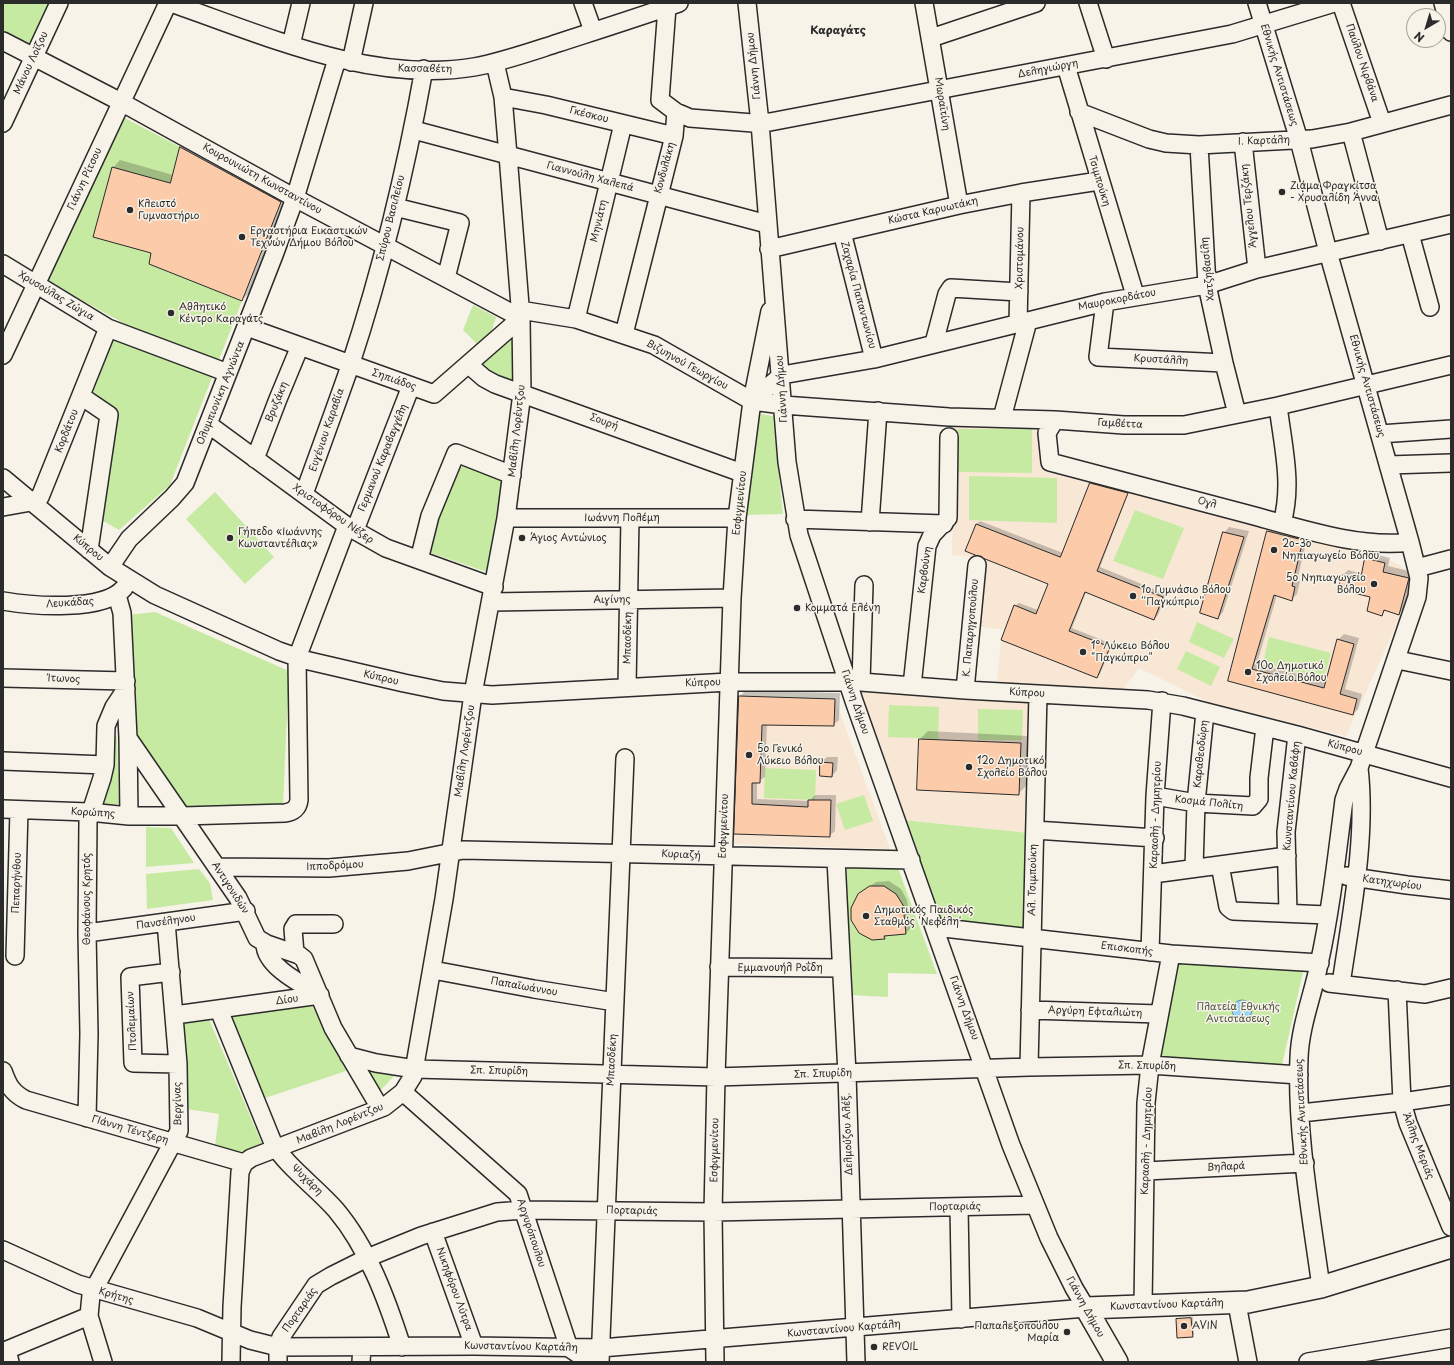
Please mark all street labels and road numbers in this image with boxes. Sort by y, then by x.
street label: Εθνικής Αντιστάσεως [1258,22,1300,128]
street label: Παύλου Νιρβάνα [1343,22,1381,104]
street label: Μάνου Λοϊζου [11,30,51,96]
street label: Γιάννη Δήμου [744,32,764,100]
street label: Δεληγιώργη [1017,57,1079,81]
street label: Κασσαβέτη [398,63,452,75]
street label: Μωραϊτίνη [932,76,952,132]
street label: Γκέσκου [568,104,610,126]
street label: Ι. Καρτάλη [1238,134,1290,148]
street label: Κουρουνιώτη Κωνσταντίνου [200,141,324,217]
street label: Κονδυλάκη [652,141,678,195]
street label: Γιάννη Ρίτσου [65,146,105,212]
street label: Τσιμπούκη [1086,154,1112,208]
street label: Γιαννούλη Χαλεπά [545,160,635,194]
street label: Άγγελου Τερζάκη [1239,163,1259,249]
street label: Σπύρου Βασιλείου [375,174,407,262]
street label: Κώστα Καρυωτάκη [887,195,979,227]
street label: Μηνιάτη [588,199,610,243]
street label: Χριστομάνου [1013,227,1027,289]
street label: Χατζηβασίλη [1199,236,1217,302]
street label: Ζαχαρία Παπαντωνίου [838,240,878,350]
street label: Χρυσούλας Ζώγια [16,269,96,323]
street label: Μαυροκορδάτου [1077,287,1157,313]
street label: Εθνικής Αντιστάσεως [1347,333,1387,439]
street label: Βιζυηνού Γεωργίου [644,338,730,392]
street label: Ολυμπιονίκη Αγνώντα [195,339,247,447]
street label: Κρυστάλλη [1133,353,1189,367]
street label: Γιάννη Δήμου [774,355,790,423]
street label: Σηπιάδος [370,367,418,393]
street label: Βρυζάκη [263,380,291,424]
street label: Μαβίλη Λορέντζου [506,384,528,478]
street label: Ευγένιου Καραβία [307,387,347,473]
street label: Γερμανού Καραβαγγέλη [356,402,410,514]
street label: Κορδάτου [53,407,81,455]
street label: Σουρή [588,411,620,433]
street label: Γαμβέττα [1097,417,1143,431]
street label: Εσφιγμενίτου [731,470,749,536]
street label: Χριστοφόρου Νέζερ [290,482,376,546]
street label: Ογλ [1196,495,1218,511]
street label: Ιωάννη Πολέμη [584,512,660,524]
street label: Κύπρου [70,532,106,564]
street label: Καρβούνη [916,546,934,594]
street label: Κ. Παπαρηγοπούλου [961,578,981,678]
street label: Αιγίνης [593,594,631,606]
street label: Λευκάδας [46,595,94,611]
street label: Μπασδέκη [622,612,634,664]
street label: Κύπρου [362,668,400,688]
street label: Γιάννη Δήμου [838,668,872,736]
street label: Ίτωνος [48,672,80,686]
street label: Κύπρου [685,676,721,690]
street label: Κύπρου [1009,686,1045,700]
street label: Μαβίλη Λορέντζου [453,704,477,798]
street label: Καραθεοδώρη [1191,719,1211,789]
street label: Κύπρου [1326,738,1364,758]
street label: Κωνσταντίνου Καβάφη [1281,741,1303,851]
street label: Καραολή - Δημητρίου [1148,761,1164,869]
street label: Εσφιγμενίτου [717,793,731,859]
street label: Κοσμά Πολίτη [1174,793,1244,813]
street label: Κορώπης [71,806,115,820]
street label: Αλ. Τσιμπούκη [1026,844,1040,916]
street label: Κυριαζή [661,848,701,862]
street label: Πεπαρήνθου [10,852,24,914]
street label: Θεοφάνους Κρητός [81,853,93,945]
street label: Ιπποδρόμου [306,859,364,873]
street label: Αντιγονιδών [209,860,251,916]
street label: Κατηχωρίου [1362,873,1422,893]
street label: Πανσέληνου [136,912,196,932]
street label: Επισκοπής [1100,940,1154,958]
street label: Εμμανουήλ Ροΐδη [737,962,823,974]
street label: Γιάννη Δήμου [947,974,981,1042]
street label: Παπαϊωάννου [490,975,558,999]
street label: Πτολεμαίων [124,991,140,1051]
street label: Δίου [275,993,299,1007]
street label: Αργύρη Εφταλιώτη [1048,1004,1142,1020]
street label: Μπασδέκη [605,1034,619,1086]
street label: Σπ. Σπυρίδη [1118,1059,1176,1073]
street label: Εθνικής Αντιστάσεως [1293,1059,1311,1165]
street label: Σπ. Σπυρίδη [470,1064,528,1078]
street label: Σπ. Σπυρίδη [794,1067,852,1081]
street label: Βεργίνας [172,1082,184,1126]
street label: Καραολή - Δημητρίου [1139,1087,1155,1195]
street label: Δελμούζου Αλέξ. [841,1093,855,1175]
street label: Μαβίλη Λορέντζου [295,1101,385,1147]
street label: Άλλης Μεριάς [1400,1111,1436,1181]
street label: ΓΙάννη Τέντζερη [90,1113,170,1147]
street label: Εσφιγμενίτου [708,1118,722,1182]
street label: Βηλαρά [1207,1160,1245,1174]
street label: Ψυχάρη [289,1162,325,1198]
street label: Αργυρόπουλου [514,1197,548,1269]
street label: Πορταριάς [929,1201,981,1213]
street label: Πορταριάς [606,1205,658,1217]
street label: Νικηφόρου Λύτρα [433,1246,475,1332]
street label: Γιάννη Δήμου [1063,1275,1107,1339]
street label: Κρήτης [97,1285,135,1307]
street label: Πορταριάς [280,1285,320,1335]
street label: Κωνσταντίνου Καρτάλη [1110,1297,1224,1313]
street label: Κωνσταντίνου Καρτάλη [787,1318,901,1340]
street label: Κωνσταντίνου Καρτάλη [464,1340,578,1354]

